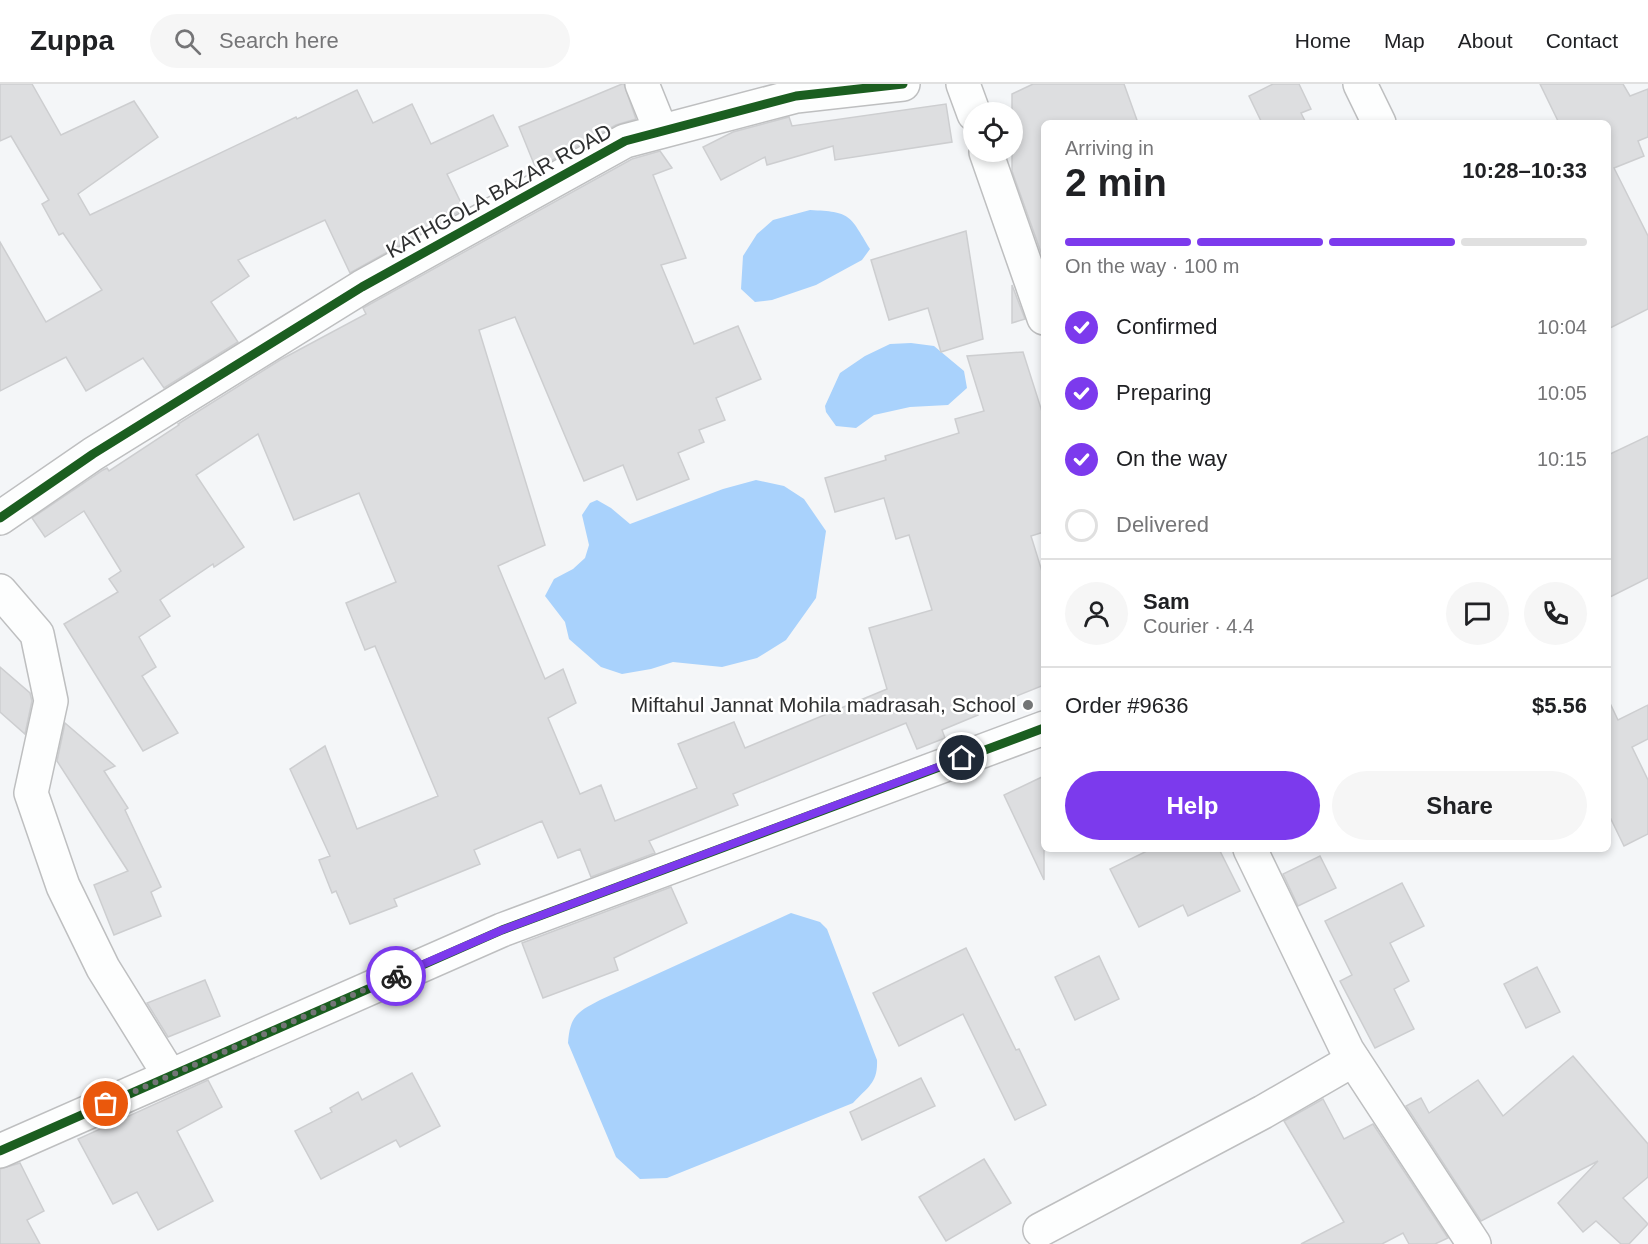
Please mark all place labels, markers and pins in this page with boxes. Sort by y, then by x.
place label: Miftahul Jannat Mohila madrasah, School [631,693,1016,716]
marker: Miftahul Jannat Mohila madrasah, School [1021,698,1035,712]
pin [936,732,987,783]
pin [80,1078,131,1129]

